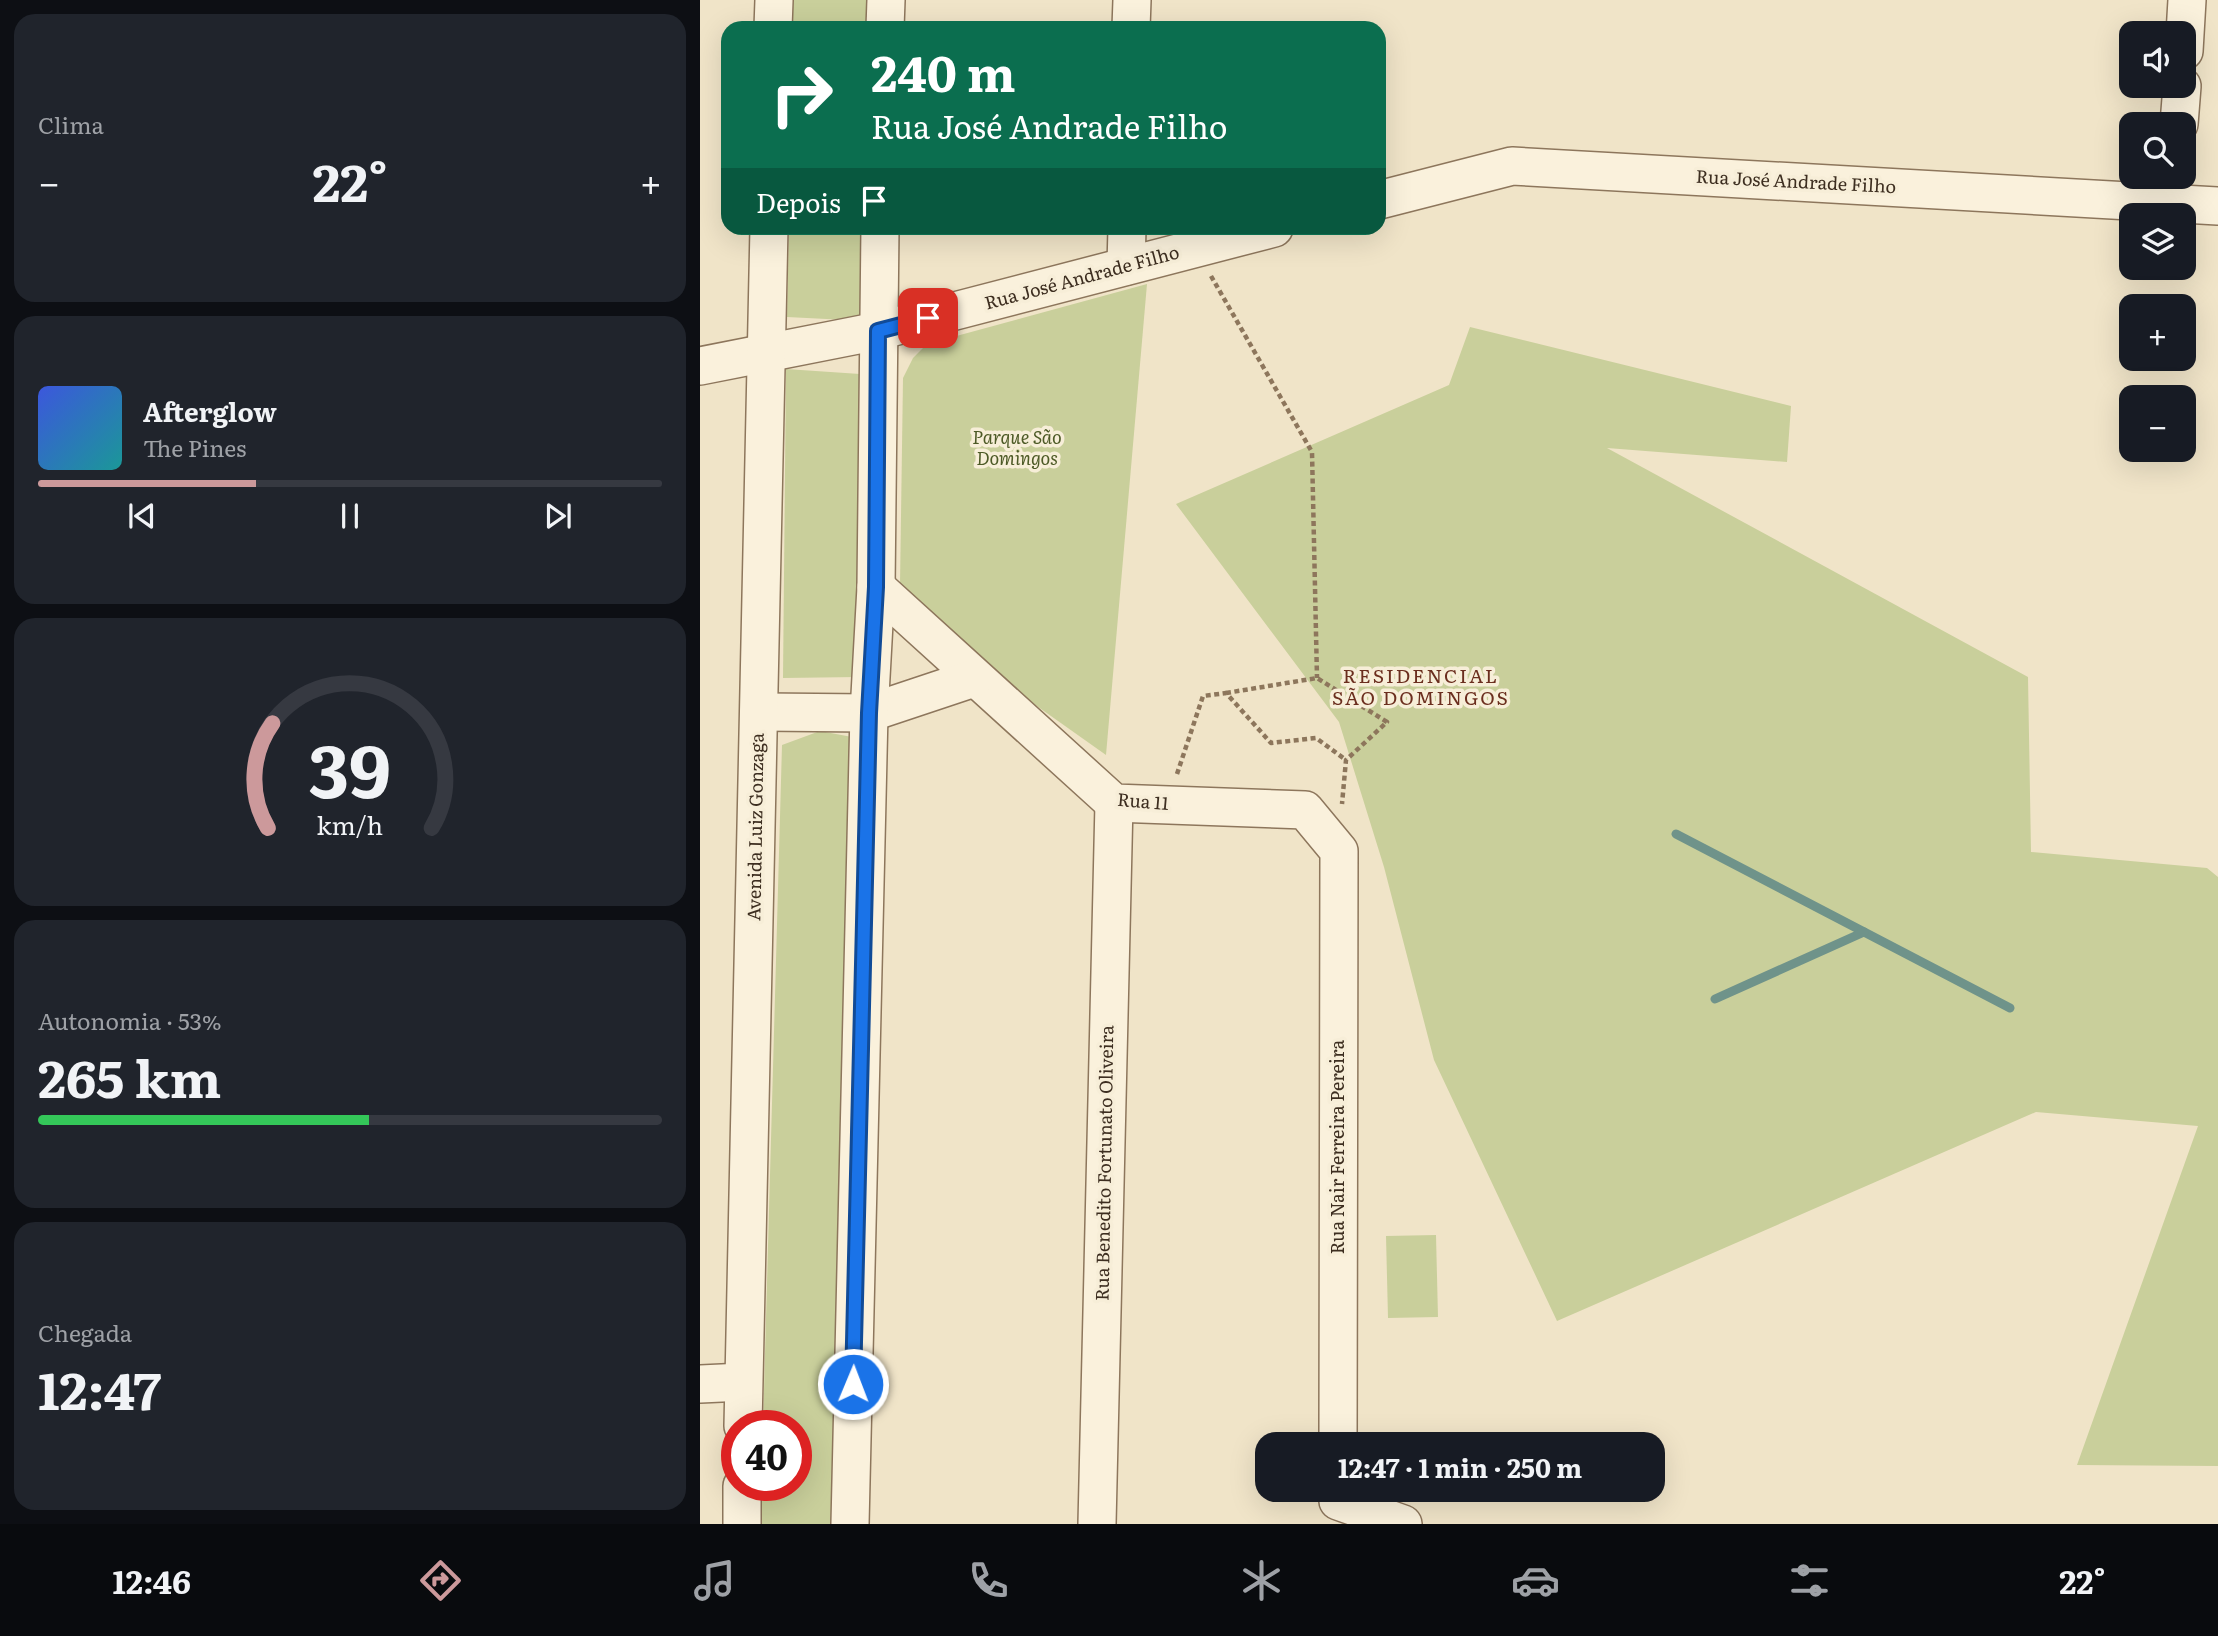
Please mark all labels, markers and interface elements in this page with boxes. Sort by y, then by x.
map controls [2119,21,2196,462]
button: sound [2119,21,2196,98]
text: 240 m [871,34,1016,107]
icon: right [756,49,847,140]
text: Rua José Andrade Filho [871,101,1227,149]
text: Clima [38,107,104,141]
button: search [2119,112,2196,189]
text: 22° [312,141,388,218]
text: − [38,152,60,209]
text: + [640,152,662,209]
street label: Rua José Andrade Filho [1695,162,1897,199]
text: Depois [756,182,841,221]
icon: arrive [855,182,893,220]
button: layers [2119,203,2196,280]
street label: Rua José Andrade Filho [981,238,1182,316]
pin [898,288,958,348]
button: + [2119,294,2196,371]
icon: arrive [909,299,947,337]
button: − [2119,385,2196,462]
text: Afterglow [143,391,277,430]
park label: Parque São Domingos [972,423,1062,471]
text: The Pines [143,430,246,464]
icon: previous [123,497,161,535]
icon: pause [331,497,369,535]
icon: next [539,497,577,535]
district label: RESIDENCIAL SÃO DOMINGOS [1332,661,1510,711]
text: 39 [309,712,391,820]
street label: Avenida Luiz Gonzaga [739,733,770,921]
street label: Rua 11 [1116,785,1170,816]
text: km/h [317,806,383,843]
text: Autonomia · 53% [38,1003,222,1037]
street label: Rua Benedito Fortunato Oliveira [1088,1025,1119,1301]
text: 265 km [38,1037,221,1114]
street label: Rua Nair Ferreira Pereira [1323,1040,1350,1254]
text: Chegada [38,1315,132,1349]
position arrow [816,1347,890,1421]
text: 12:47 [38,1349,161,1426]
speed limit sign: 40 [721,1410,812,1501]
text: 12:47 · 1 min · 250 m [1338,1447,1582,1486]
text: 12:46 [112,1556,191,1604]
icon: directions [416,1556,465,1605]
icon: music [690,1556,739,1605]
icon: phone [964,1556,1013,1605]
icon: climate [1237,1556,1286,1605]
icon: car [1511,1556,1560,1605]
icon: filters [1785,1556,1834,1605]
text: 22° [2059,1556,2105,1604]

